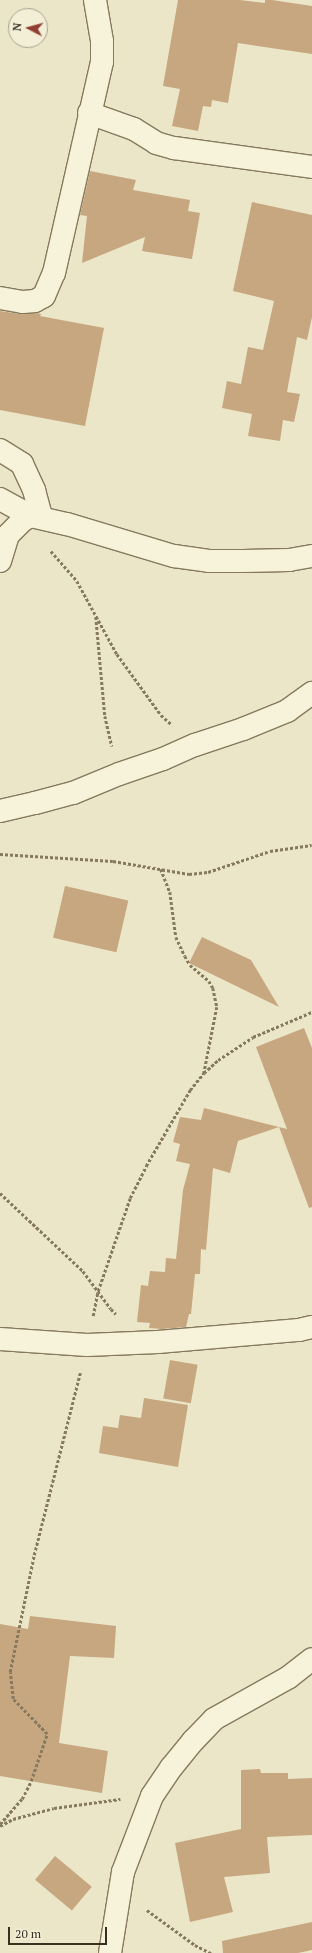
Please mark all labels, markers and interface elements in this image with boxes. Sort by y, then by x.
north arrow [8,8,48,48]
text: N [10,22,24,32]
scale bar [10,1919,109,1945]
text: 20 m [15,1926,41,1941]

